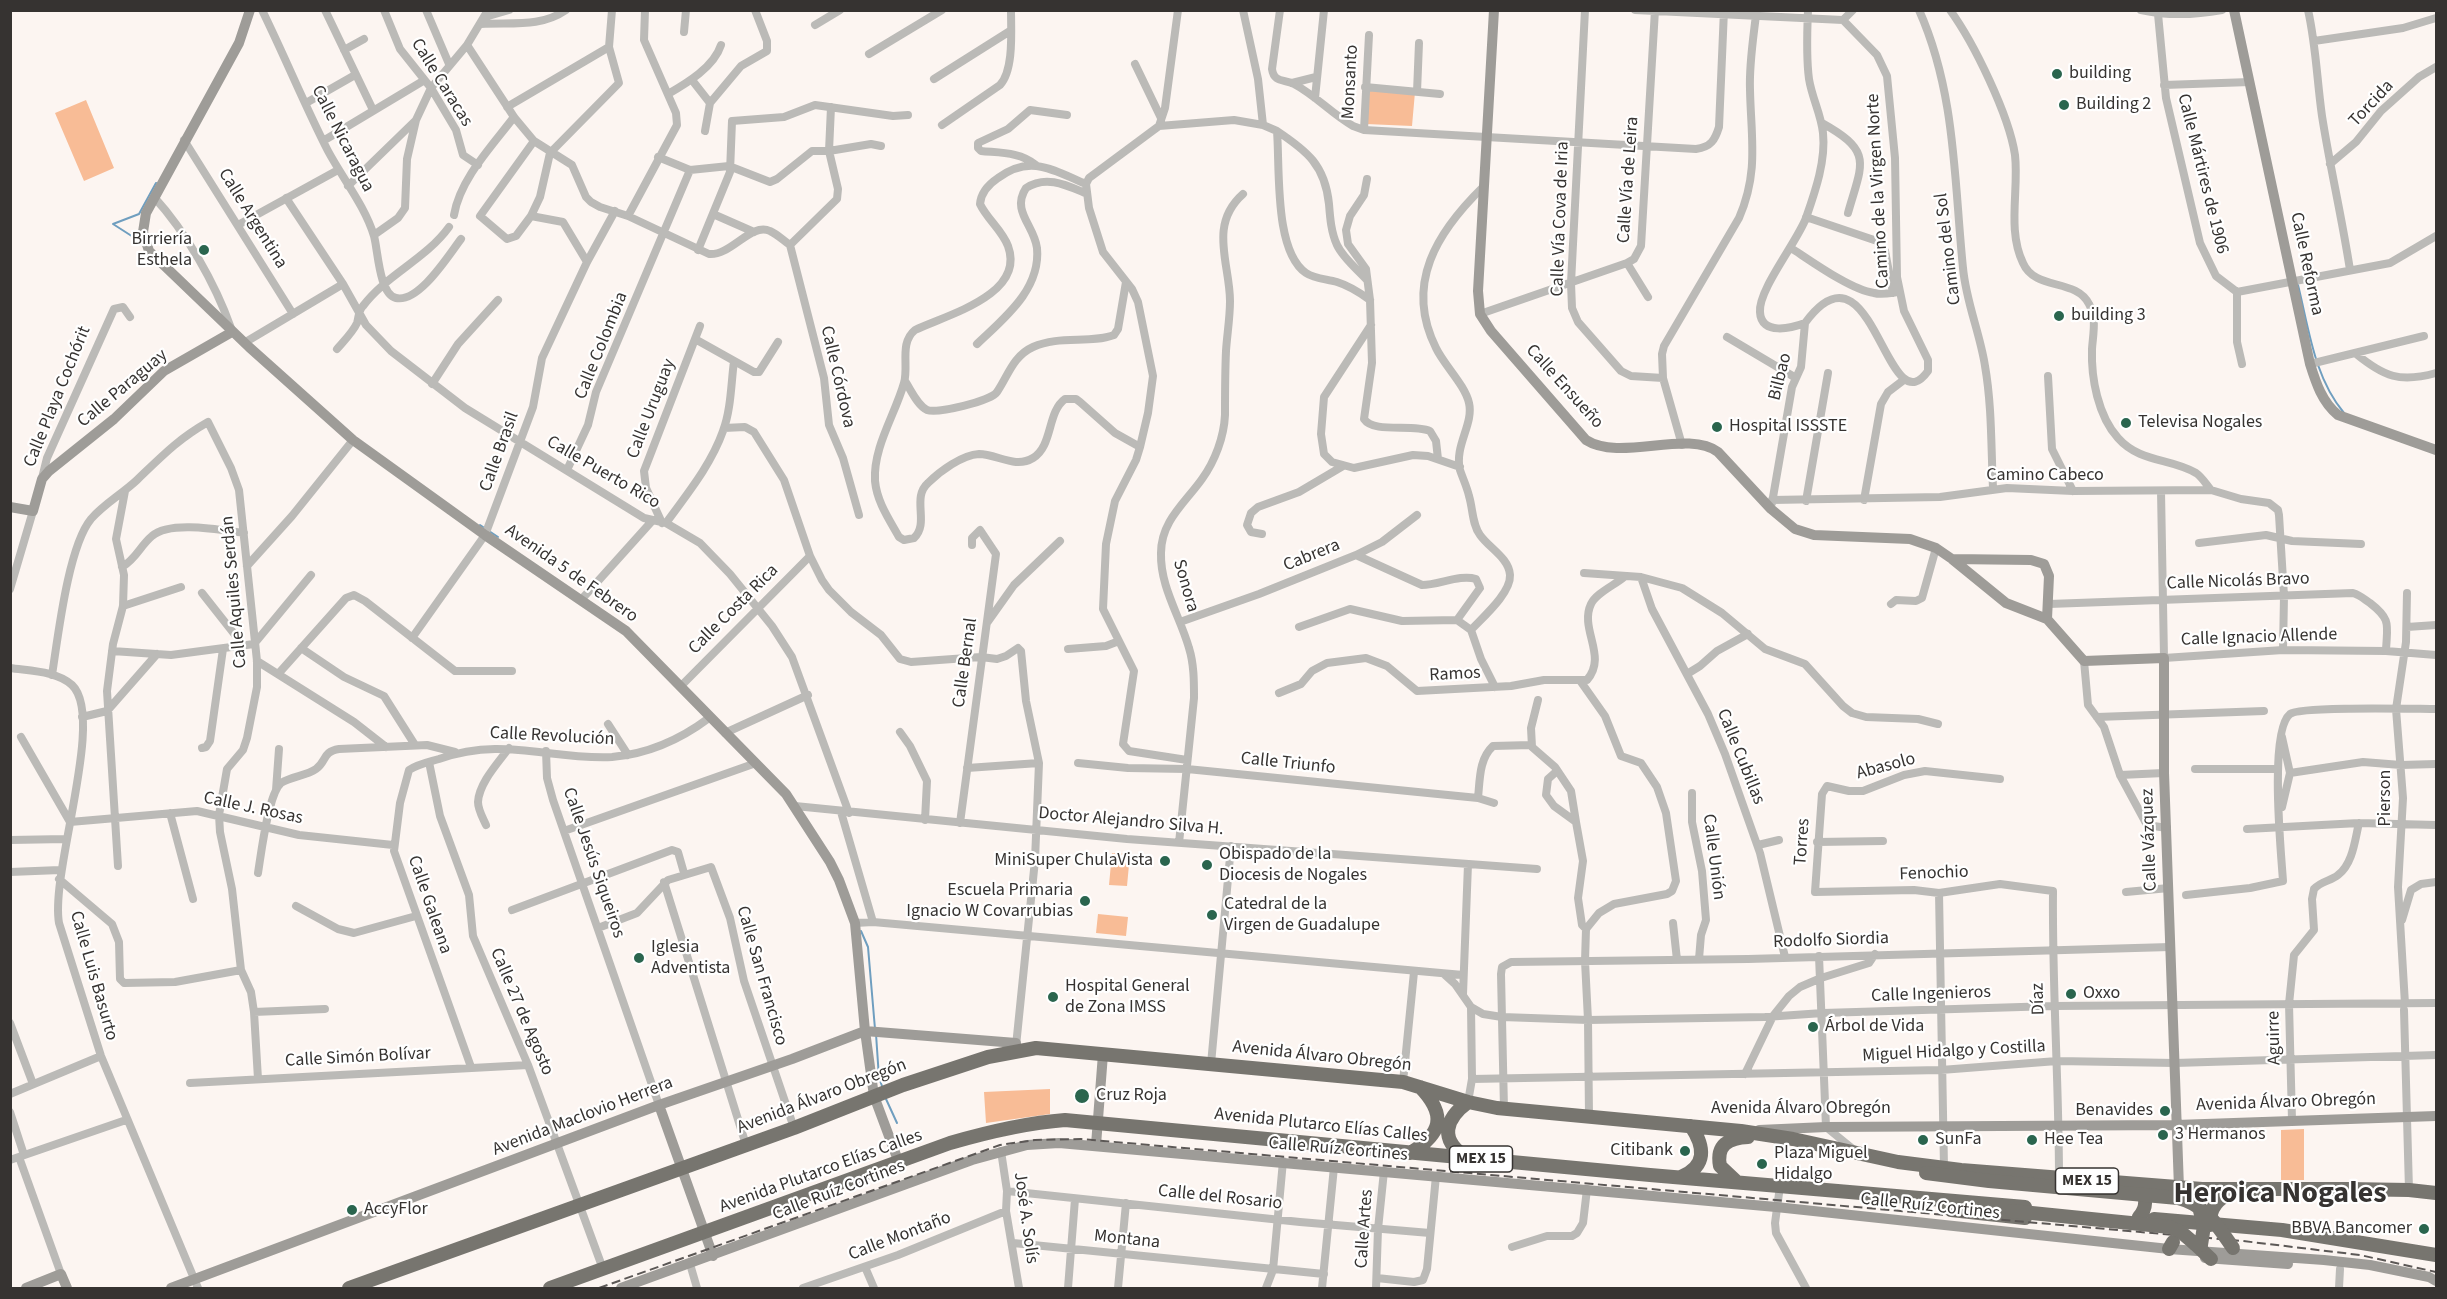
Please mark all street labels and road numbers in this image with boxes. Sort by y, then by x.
street label: Calle Caracas [405,35,477,131]
street label: Monsanto [1338,44,1364,120]
street label: Torcida [2345,76,2399,132]
street label: Calle Nicaragua [306,82,378,196]
street label: Calle Mártires de 1906 [2172,92,2232,256]
street label: Camino de la Virgen Norte [1863,93,1895,289]
street label: Calle Vía de Leira [1614,116,1644,244]
street label: Calle Vía Cova de Iria [1547,141,1575,297]
street label: Calle Argentina [213,165,291,273]
street label: Camino del Sol [1931,192,1967,306]
street label: Calle Reforma [2285,210,2327,318]
street label: Calle Colombia [571,289,633,403]
street label: Calle Playa Cochórit [20,323,96,471]
street label: Calle Córdova [815,324,859,430]
street label: Calle Ensueño [1520,340,1608,434]
street label: Calle Paraguay [74,345,172,433]
street label: Bilbao [1765,351,1797,403]
street label: Calle Uruguay [623,356,681,462]
street label: Calle Brasil [476,409,524,495]
street label: Calle Puerto Rico [542,432,664,514]
street label: Camino Cabeco [1986,465,2104,487]
street label: Calle Aquiles Serdán [218,515,252,669]
street label: Avenida 5 de Febrero [500,520,642,628]
street label: Cabrera [1281,535,1343,577]
street label: Sonora [1167,557,1203,615]
street label: Calle Costa Rica [685,561,783,659]
street label: Calle Nicolás Bravo [2166,569,2310,595]
street label: Calle Bernal [949,617,983,709]
street label: Calle Ignacio Allende [2180,624,2338,652]
street label: Ramos [1429,663,1481,687]
street label: Calle Cubillas [1711,706,1769,808]
street label: Calle Revolución [489,723,615,751]
street label: Calle Triunfo [1240,748,1336,780]
street label: Abasolo [1854,749,1918,785]
street label: Pierson [2375,770,2397,826]
street label: Calle Jesús Siqueiros [557,785,629,941]
street label: Calle J. Rosas [201,788,305,830]
street label: Calle Vázquez [2137,788,2163,892]
street label: Doctor Alejandro Silva H. [1037,803,1225,841]
street label: Calle Unión [1697,813,1729,901]
street label: Torres [1791,818,1815,866]
street label: Calle Galeana [402,853,456,957]
street label: Fenochio [1899,862,1969,886]
street label: Calle San Francisco [731,904,791,1048]
street label: Calle Luis Basurto [64,909,122,1043]
street label: Rodolfo Siordia [1773,928,1889,954]
street label: Calle 27 de Agosto [484,945,558,1079]
street label: Calle Ingenieros [1871,982,1991,1008]
street label: Díaz [2028,983,2050,1015]
street label: Aguirre [2264,1011,2286,1065]
street label: Miguel Hidalgo y Costilla [1862,1036,2046,1068]
street label: Avenida Álvaro Obregón [1231,1037,1413,1077]
street label: Calle Simón Bolívar [285,1043,431,1073]
street label: Avenida Álvaro Obregón [734,1055,910,1139]
street label: Avenida Maclovio Herrera [490,1073,676,1161]
street label: Avenida Álvaro Obregón [2196,1089,2376,1117]
street label: Avenida Álvaro Obregón [1711,1098,1891,1120]
street label: Avenida Plutarco Elías Calles [1213,1104,1429,1148]
street label: Avenida Plutarco Elías Calles [717,1125,925,1219]
street label: Calle Ruíz Cortines [1267,1133,1409,1167]
road number: MEX 15 [1450,1146,1512,1172]
street label: Calle Ruíz Cortines [770,1156,908,1226]
road number: MEX 15 [2056,1168,2118,1194]
street label: José A. Solís [1008,1171,1042,1265]
street label: Calle del Rosario [1157,1181,1283,1215]
street label: Calle Artes [1351,1189,1379,1269]
street label: Calle Ruíz Cortines [1859,1189,2001,1225]
street label: Calle Montaño [846,1208,954,1266]
street label: Montana [1093,1226,1161,1254]

